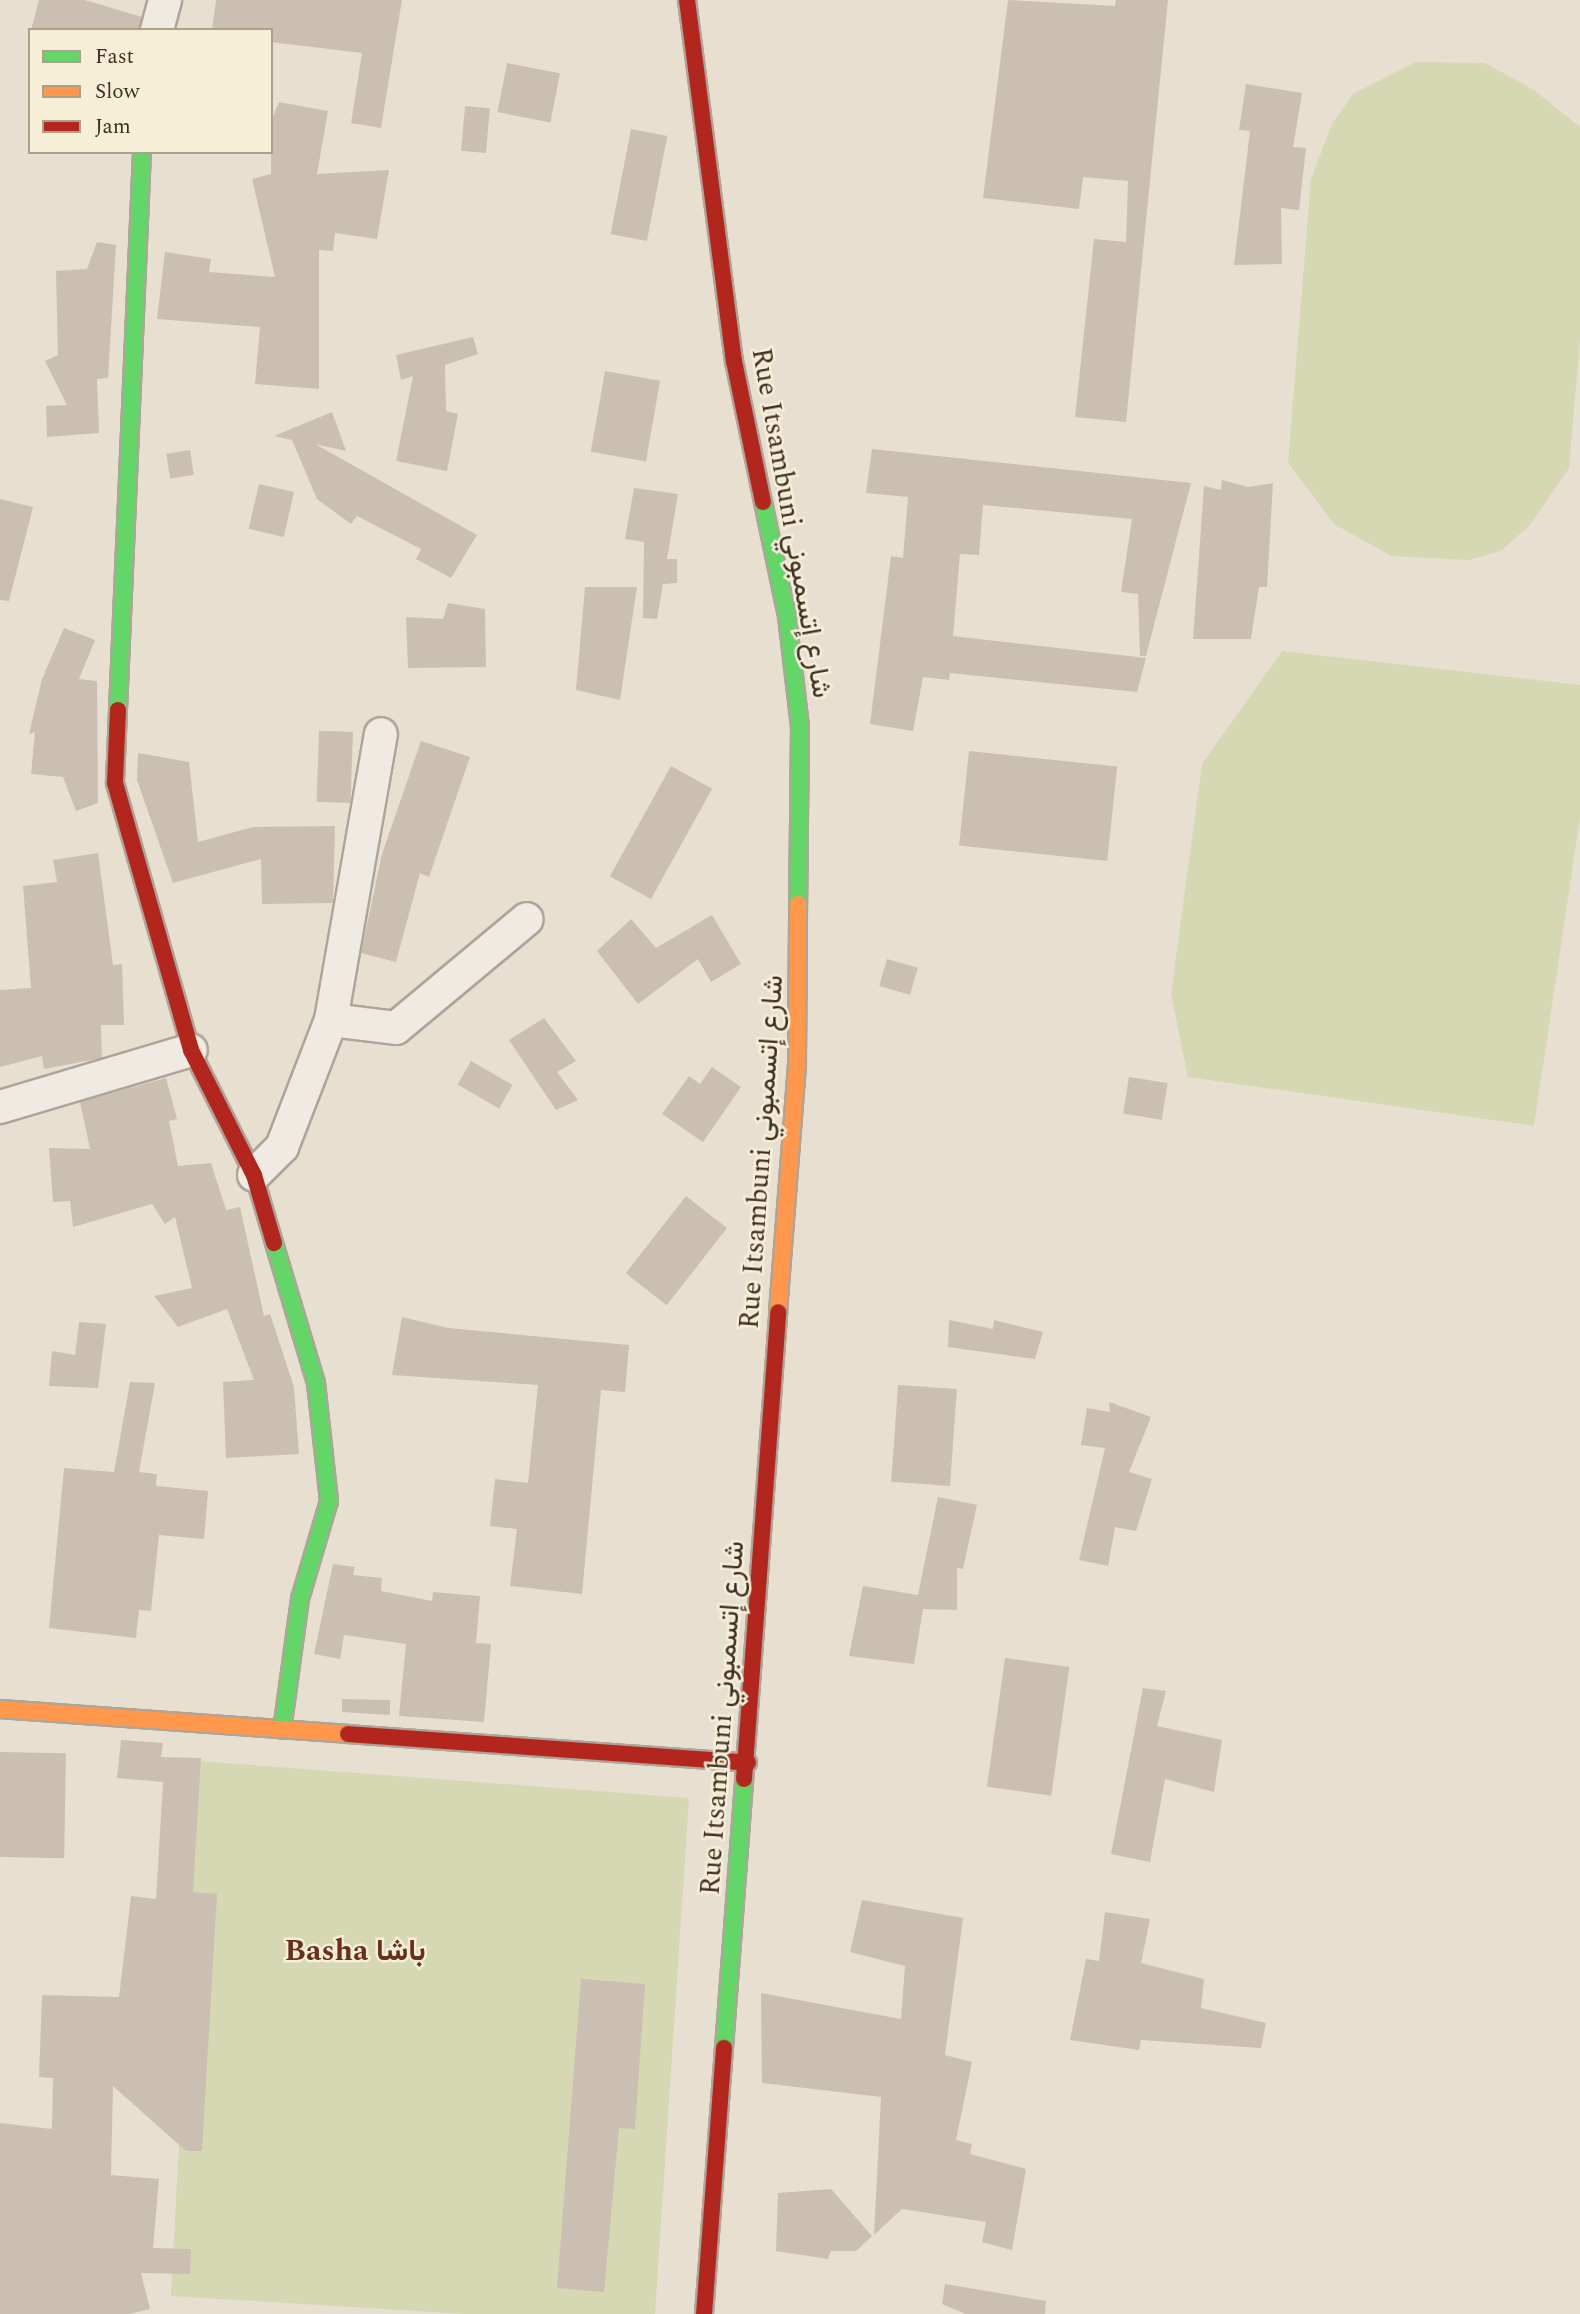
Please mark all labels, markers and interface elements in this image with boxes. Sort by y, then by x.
legend [28,28,273,154]
text: Fast [95,41,134,73]
text: Slow [95,76,139,108]
text: Jam [95,111,131,143]
street label: Rue Itsambuni شارع إتسمبوني [744,345,838,701]
street label: Rue Itsambuni شارع إتسمبوني [733,974,791,1330]
street label: Rue Itsambuni شارع إتسمبوني [694,1540,752,1896]
district label: Basha باشا [284,1933,426,1969]

